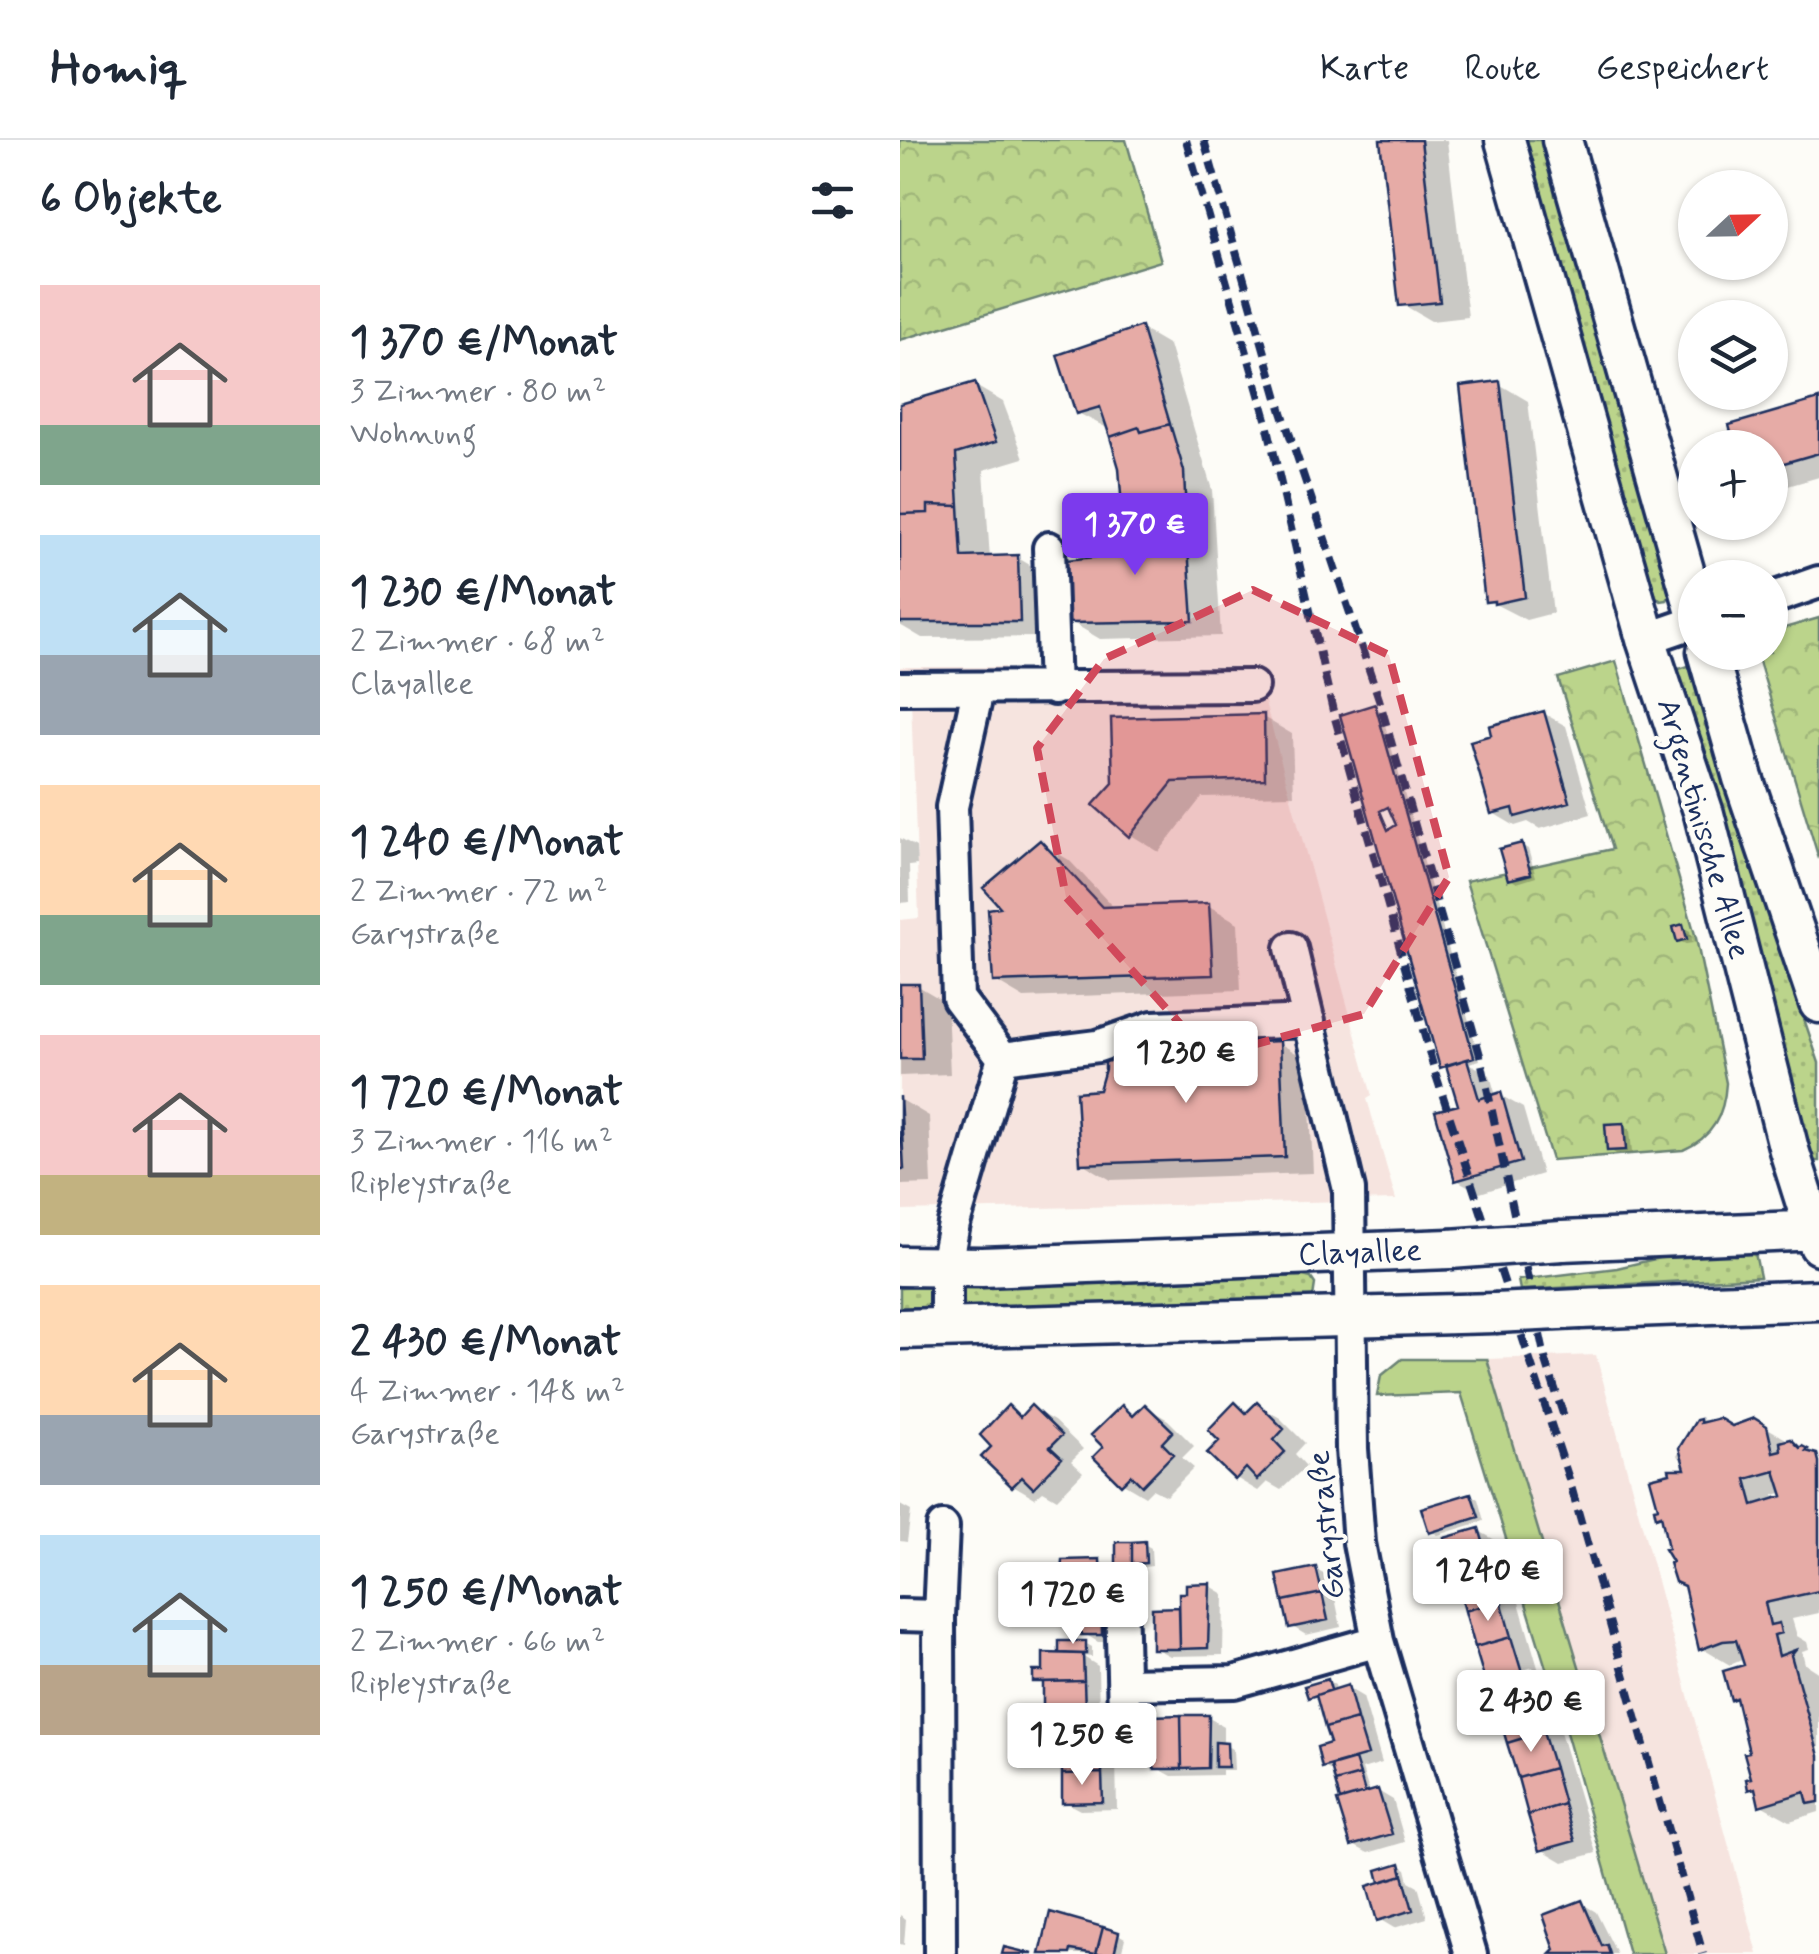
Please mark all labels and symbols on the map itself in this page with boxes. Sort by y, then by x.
north arrow [1678,170,1788,280]
pin: 1 370 € [1043,493,1227,578]
street label: Argentinische Allee [1643,694,1760,965]
pin: 1 230 € [1094,1021,1278,1106]
street label: Clayallee [1297,1230,1423,1276]
street label: Garystraße [1298,1448,1356,1602]
pin: 1 240 € [1396,1539,1580,1624]
pin: 1 720 € [981,1562,1165,1647]
pin: 2 430 € [1439,1670,1623,1755]
pin: 1 250 € [990,1703,1174,1788]

